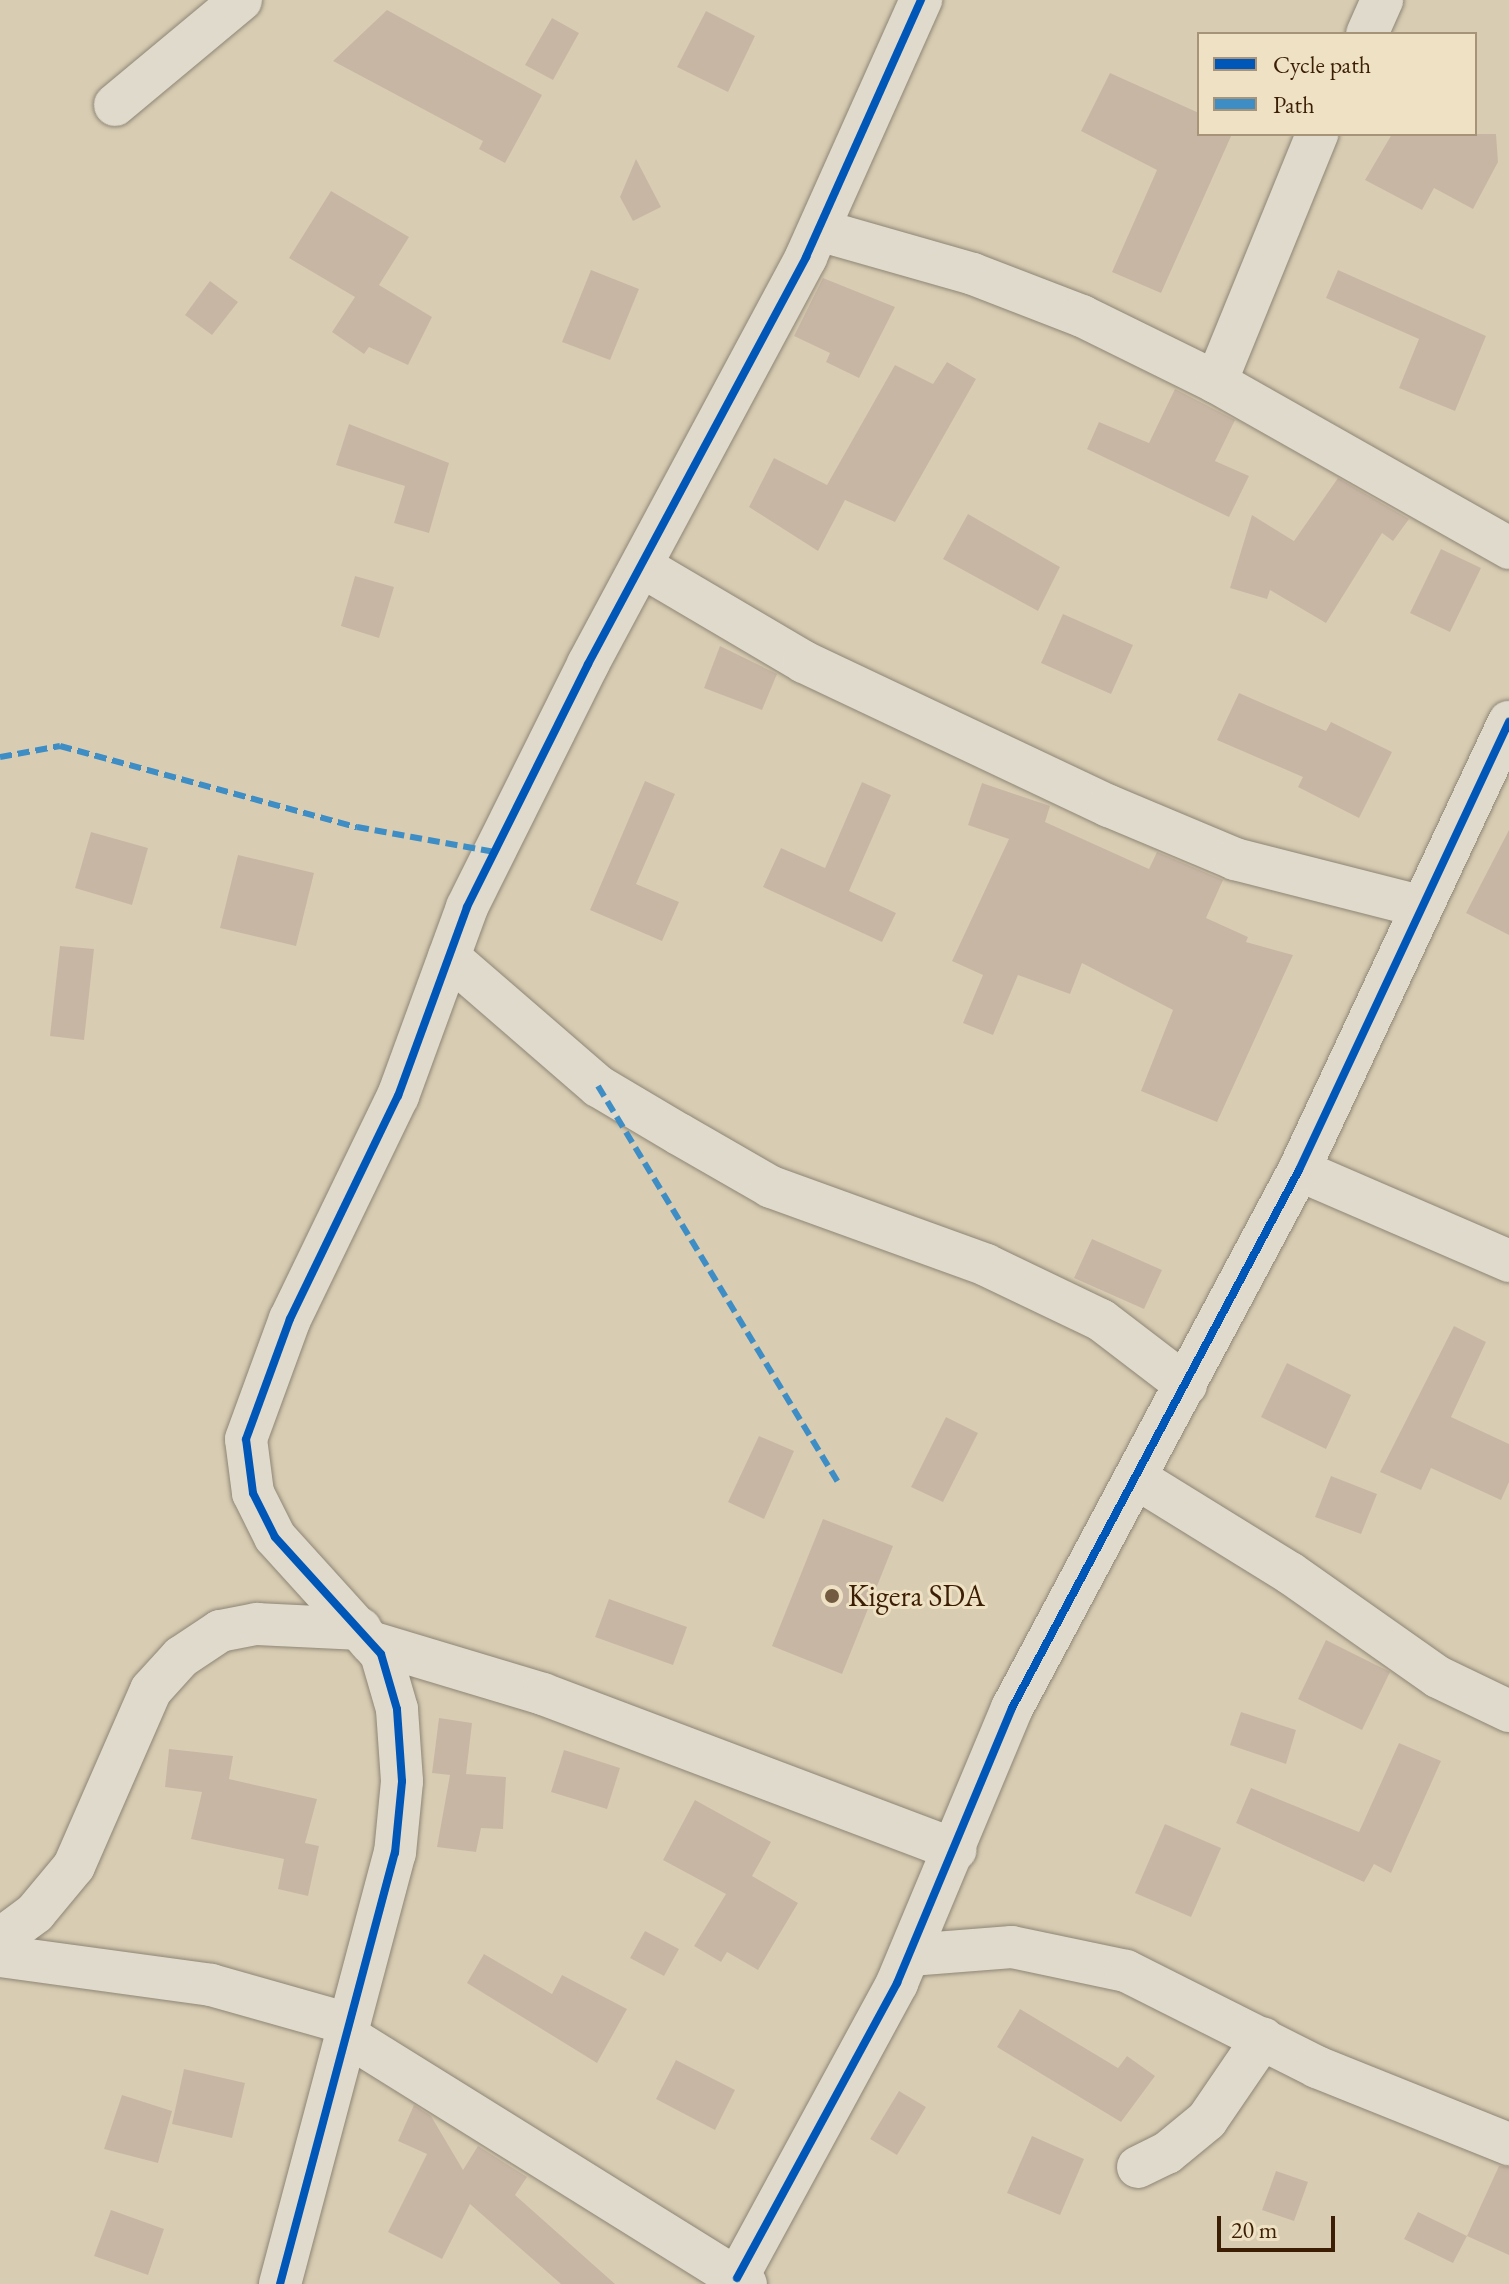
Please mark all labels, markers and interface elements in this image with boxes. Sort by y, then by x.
legend [1197,32,1477,136]
text: Cycle path [1273,49,1371,80]
text: Path [1273,89,1315,120]
place label: Kigera SDA [848,1578,985,1614]
marker: Kigera SDA [823,1587,841,1605]
scale bar [1221,2200,1339,2250]
text: 20 m [1231,2214,1278,2245]

